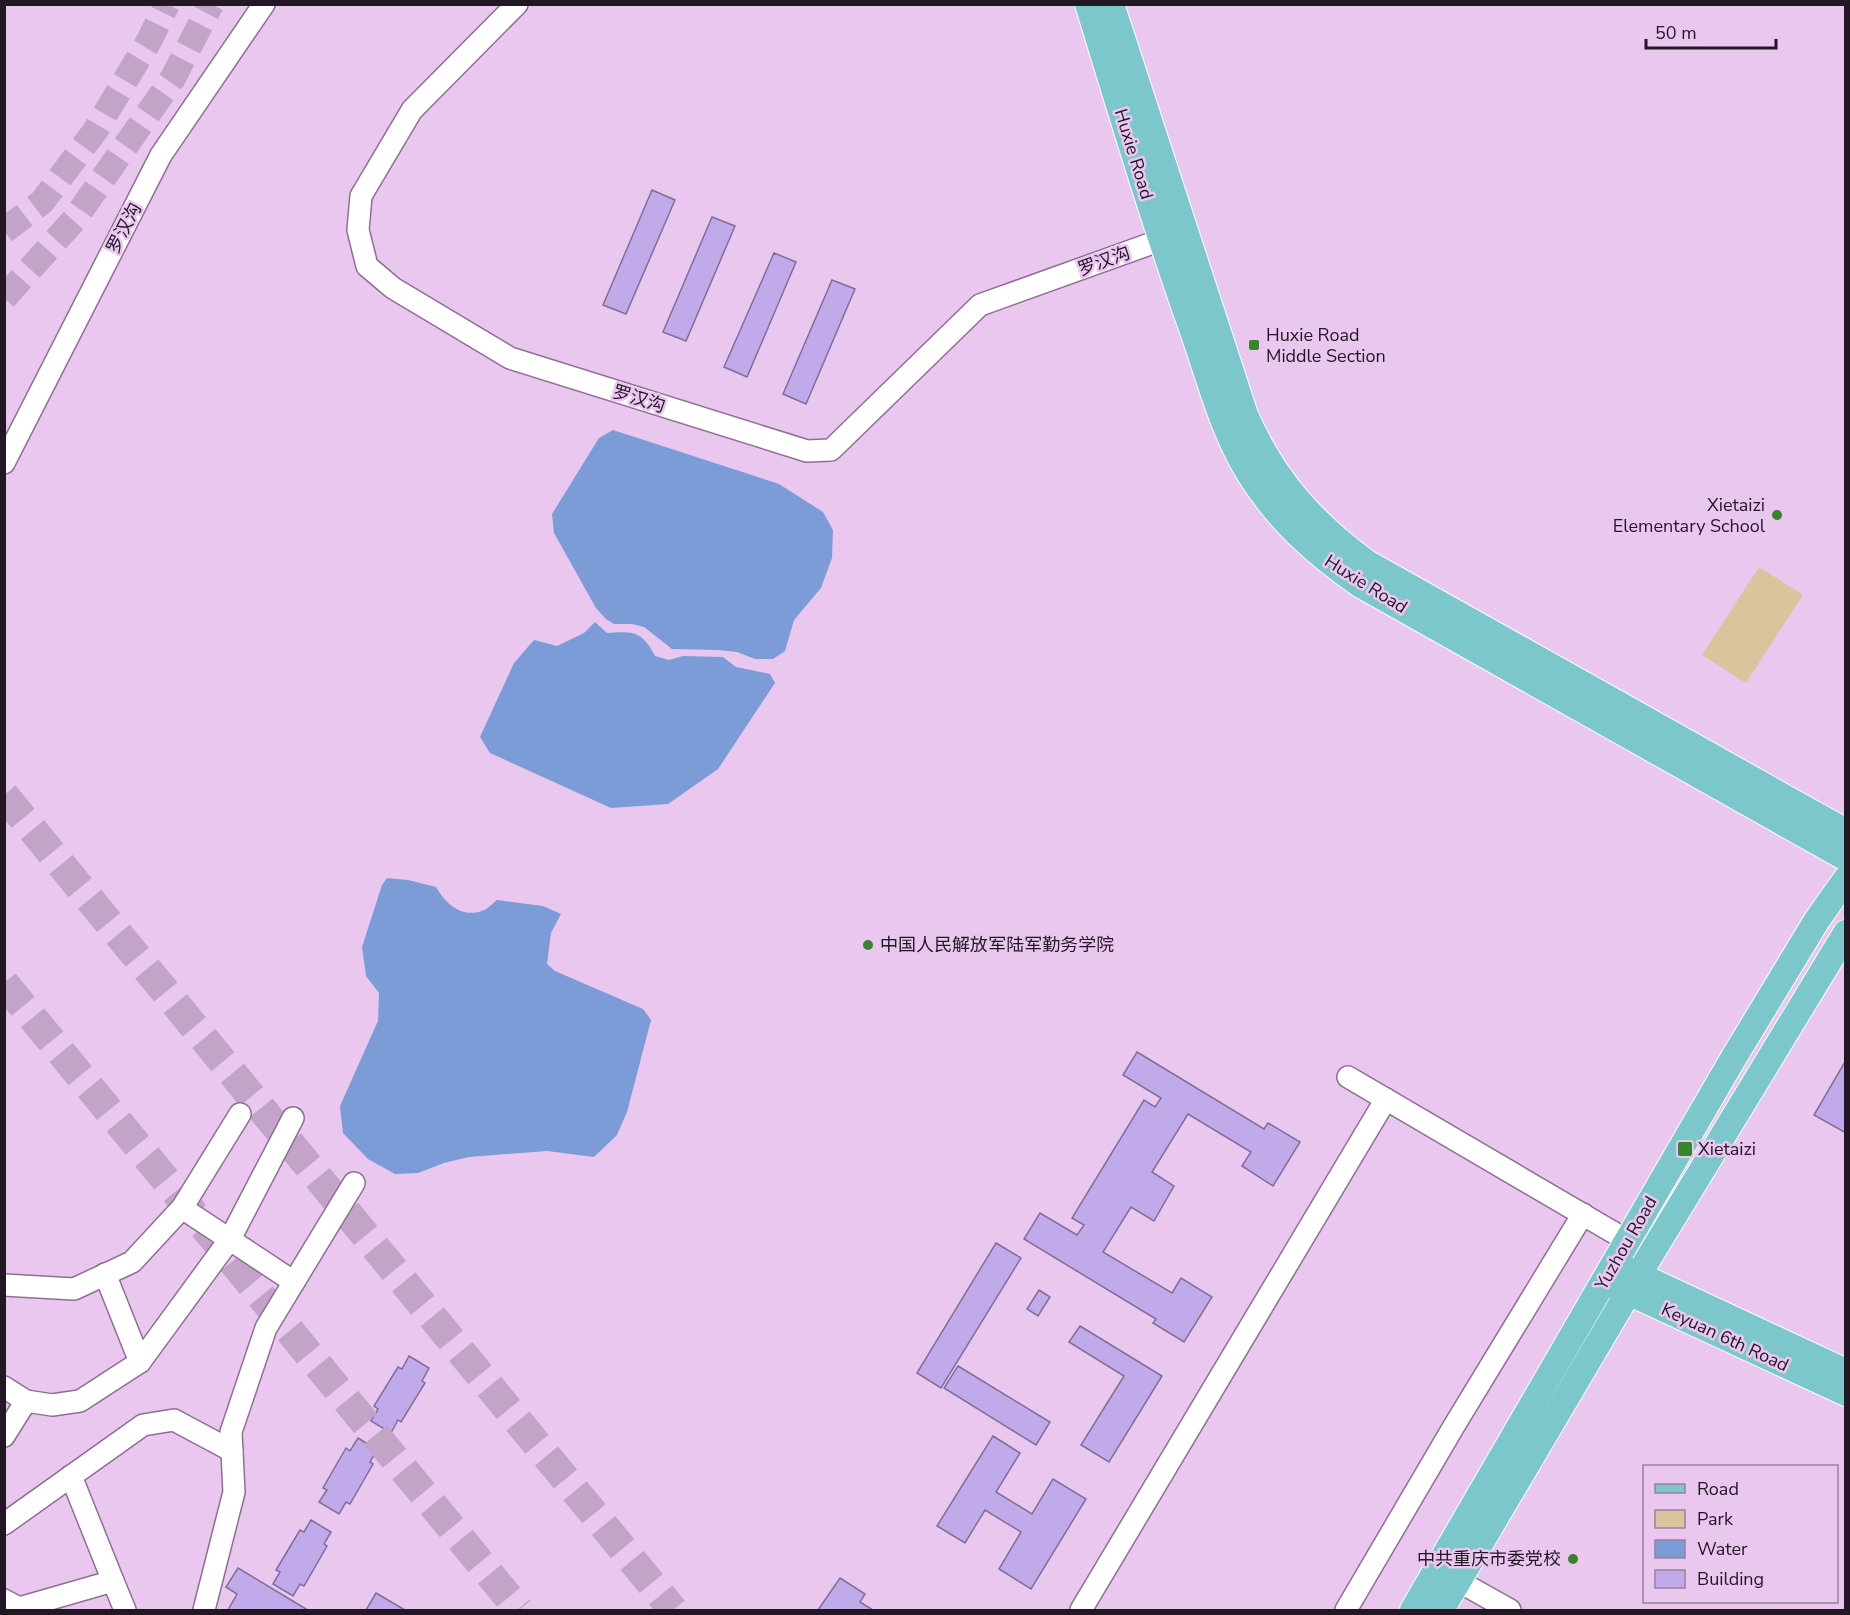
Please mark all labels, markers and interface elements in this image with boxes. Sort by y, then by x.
scale bar [1646,12,1776,50]
text: 50 m [1655,21,1697,45]
street label: Huxie Road [1109,106,1159,202]
street label: 罗汉沟 [101,198,147,258]
street label: 罗汉沟 [1075,240,1133,282]
place label: Huxie Road Middle Section [1266,323,1386,368]
marker: Huxie Road Middle Section [1247,338,1261,352]
street label: 罗汉沟 [610,380,668,418]
place label: Xietaizi Elementary School [1613,493,1766,538]
marker: Xietaizi Elementary School [1770,508,1784,522]
street label: Huxie Road [1320,549,1412,619]
place label: 中国人民解放军陆军勤务学院 [880,933,1114,957]
marker: 中国人民解放军陆军勤务学院 [861,938,875,952]
place label: Xietaizi [1698,1137,1756,1161]
marker: Xietaizi [1676,1140,1694,1158]
street label: Yuzhou Road [1589,1192,1663,1295]
street label: Keyuan 6th Road [1657,1297,1793,1377]
legend [1643,1465,1838,1603]
text: Road [1697,1477,1739,1501]
text: Park [1697,1507,1734,1531]
text: Water [1697,1537,1748,1561]
place label: 中共重庆市委党校 [1417,1547,1561,1571]
marker: 中共重庆市委党校 [1566,1552,1580,1566]
text: Building [1697,1567,1764,1591]

